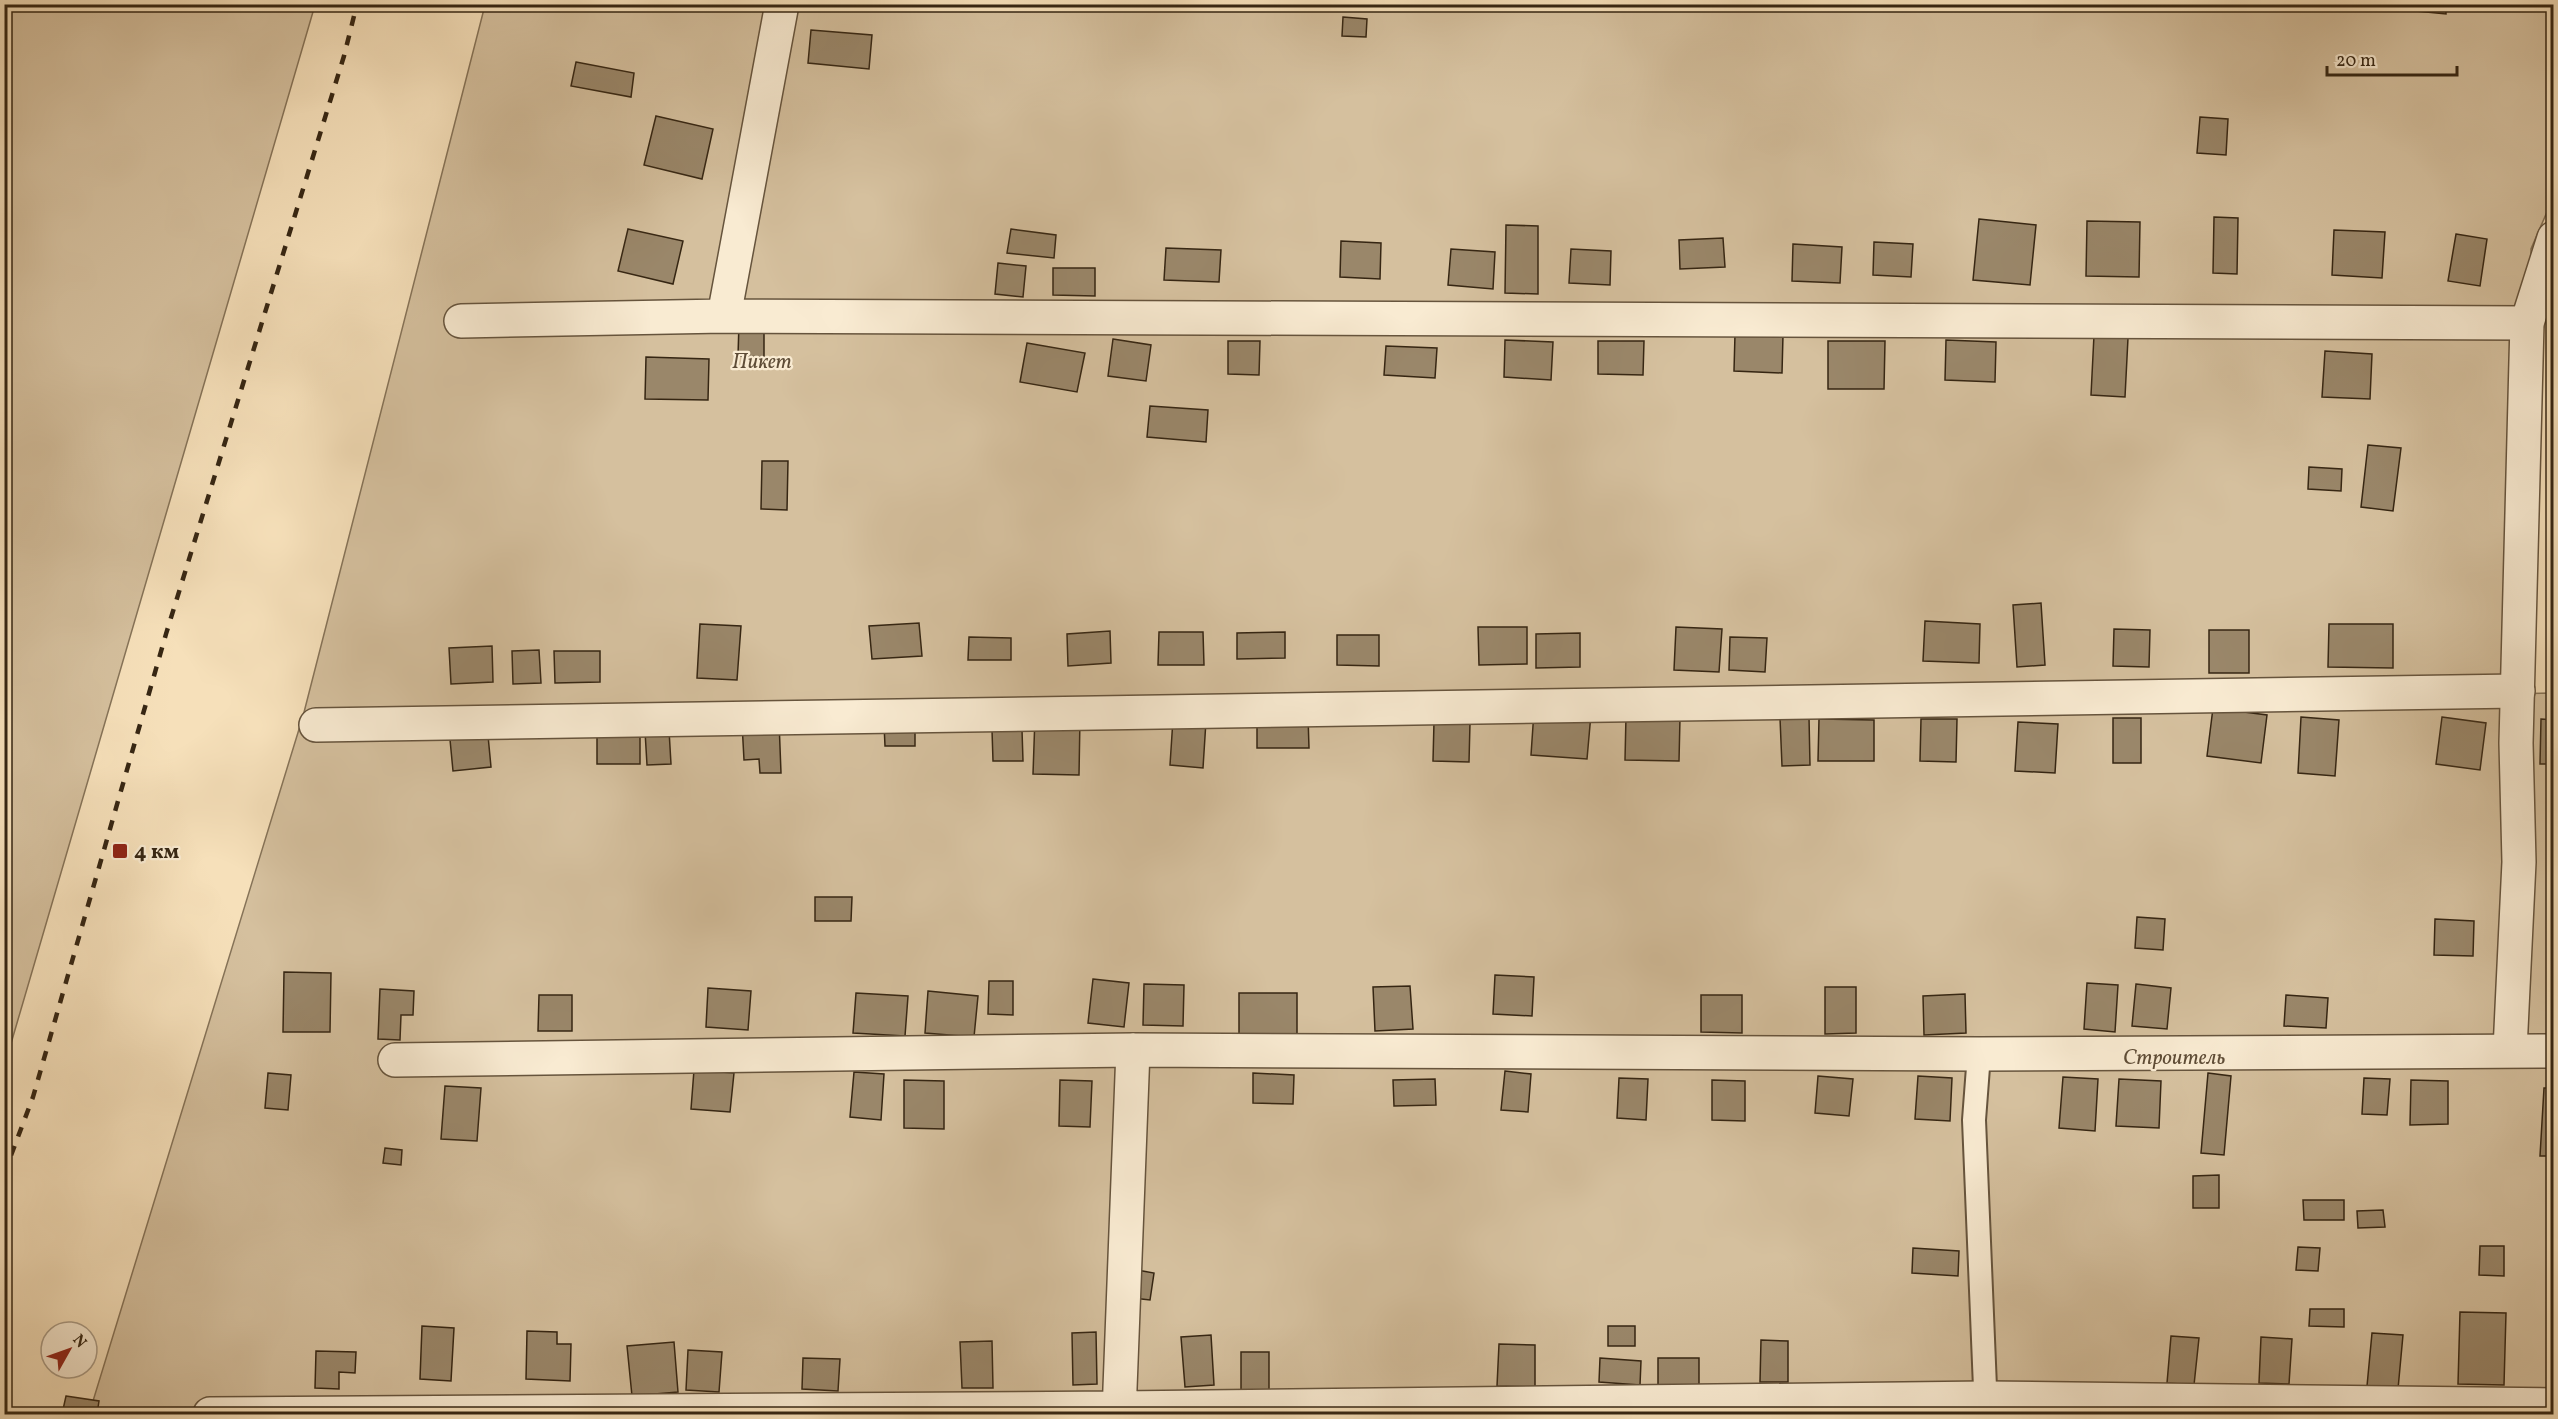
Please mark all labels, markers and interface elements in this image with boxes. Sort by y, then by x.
scale bar [2327,39,2458,77]
text: 20 m [2336,49,2376,74]
park label: Пикет [732,348,792,377]
place label: 4 км [134,838,179,867]
marker: 4 км [111,842,129,860]
park label: Строитель [2123,1044,2225,1073]
north arrow [39,1320,99,1380]
text: N [67,1330,91,1353]

